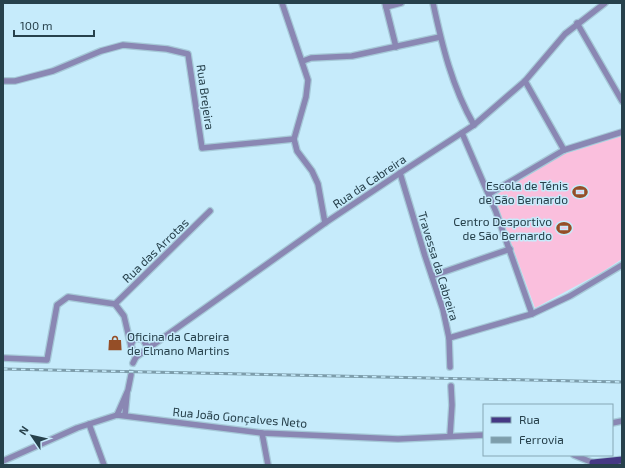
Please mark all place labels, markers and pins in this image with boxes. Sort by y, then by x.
place label: Escola de Ténis de São Bernardo [479,178,568,206]
sports icon: Escola de Ténis de São Bernardo [571,183,589,201]
place label: Centro Desportivo de São Bernardo [453,214,552,242]
sports icon: Centro Desportivo de São Bernardo [555,219,573,237]
place label: Oficina da Cabreira de Elmano Martins [127,329,229,357]
shop icon: Oficina da Cabreira de Elmano Martins [106,334,124,352]

